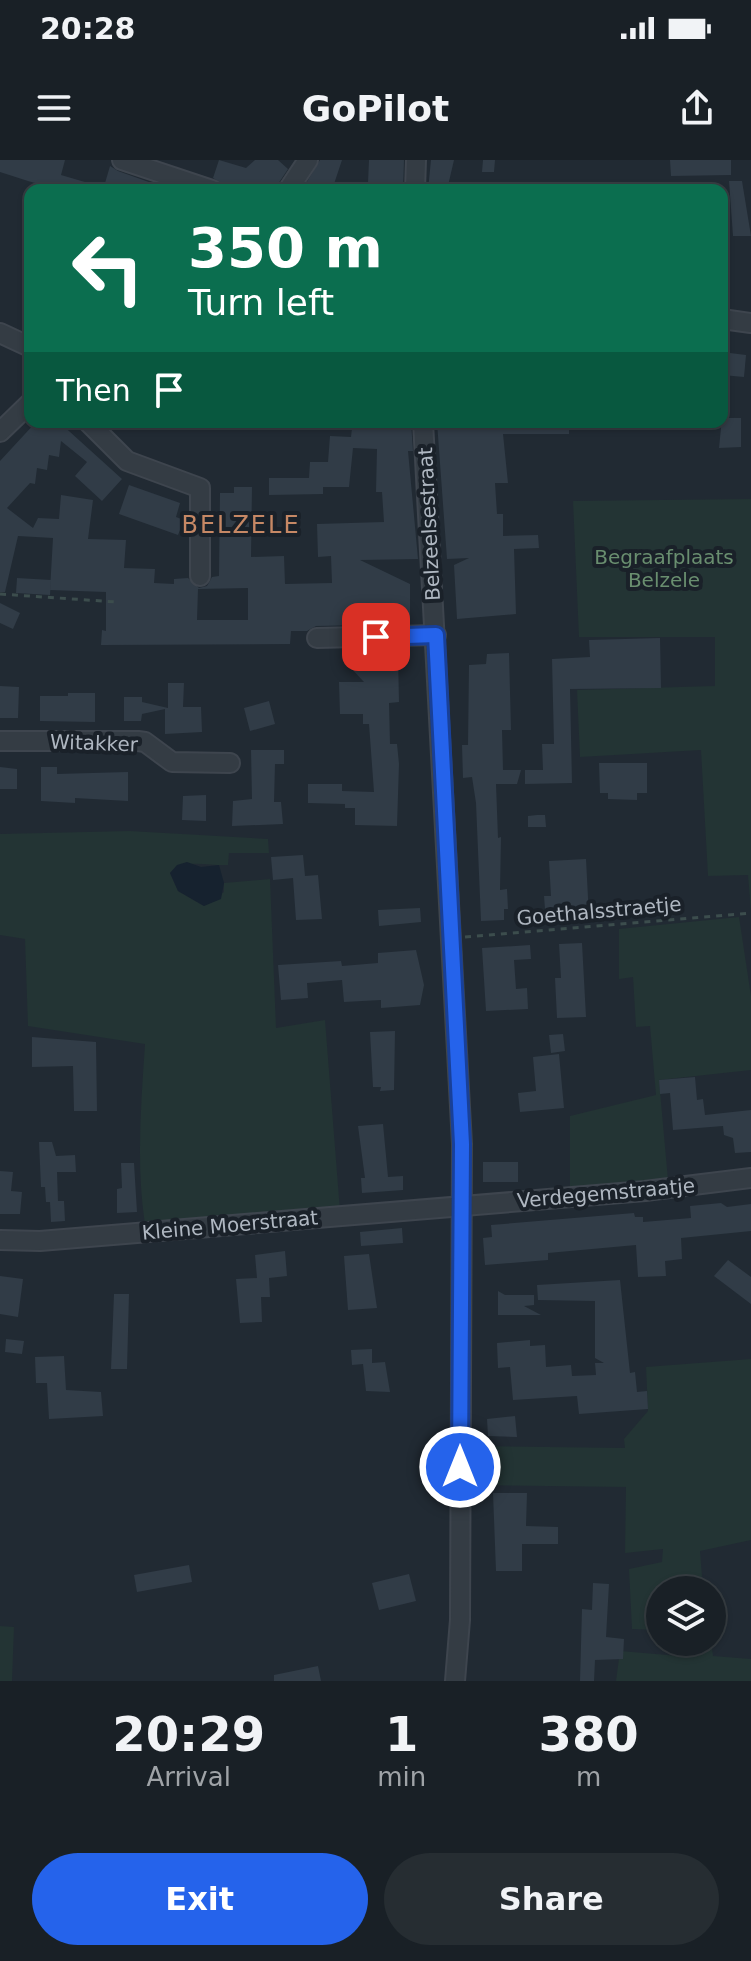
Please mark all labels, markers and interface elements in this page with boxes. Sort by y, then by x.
text: 20:28 [40,11,136,46]
icon: menu [32,86,76,130]
icon: share [675,86,719,130]
text: GoPilot [302,88,449,129]
text: 350 m [188,215,383,280]
icon: left [56,216,160,320]
text: Turn left [188,282,334,323]
icon: arrive [147,368,191,412]
text: Then [56,373,131,408]
street label: Belzeelsestraat [413,446,445,601]
district label: BELZELE [181,511,301,539]
park label: Begraafplaats Belzele [594,545,734,592]
pin [342,603,410,671]
icon: arrive [354,615,398,659]
street label: Witakker [50,729,139,757]
street label: Goethalsstraetje [515,892,683,930]
street label: Verdegemstraatje [516,1173,696,1213]
street label: Kleine Moerstraat [141,1205,319,1245]
position arrow [418,1425,502,1509]
map controls [646,1576,726,1656]
button: layers [646,1576,726,1656]
text: 20:29 [112,1706,265,1762]
text: 1 [385,1706,418,1762]
text: 380 [539,1706,639,1762]
text: Arrival [146,1762,231,1792]
text: min [377,1762,426,1792]
text: m [576,1762,601,1792]
button: Exit [32,1853,368,1945]
button: Share [384,1853,719,1945]

